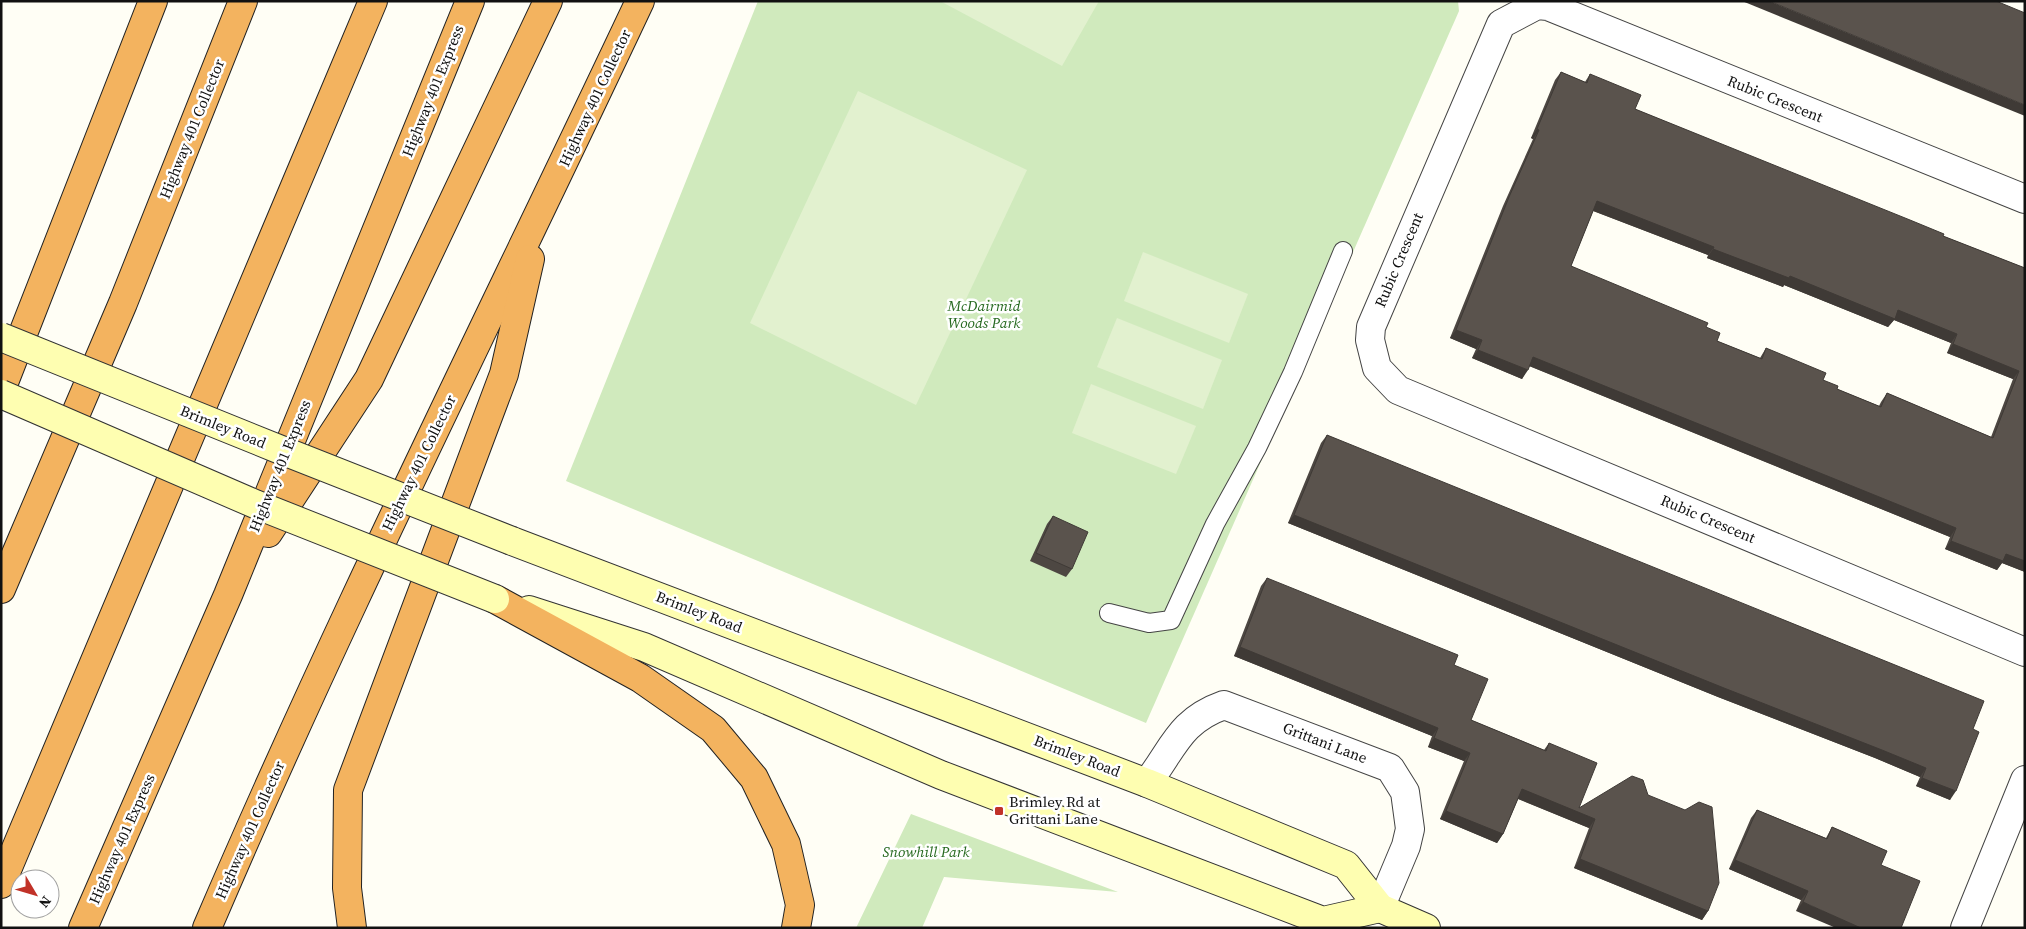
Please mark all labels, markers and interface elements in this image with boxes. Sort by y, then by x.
street label: Highway 401 Express [396,22,469,160]
street label: Highway 401 Collector [553,25,636,170]
street label: Highway 401 Collector [154,55,229,202]
street label: Rubic Crescent [1724,70,1826,127]
street label: Rubic Crescent [1369,209,1428,310]
park label: McDairmid Woods Park [946,295,1021,333]
street label: Highway 401 Collector [376,391,461,534]
street label: Highway 401 Express [243,397,316,535]
street label: Brimley Road [177,400,270,453]
street label: Rubic Crescent [1658,489,1759,548]
street label: Brimley Road [653,585,746,638]
street label: Grittani Lane [1280,717,1371,768]
street label: Brimley Road [1031,729,1124,782]
street label: Highway 401 Collector [210,757,290,902]
street label: Highway 401 Express [83,770,160,907]
place label: Brimley Rd at Grittani Lane [1009,791,1100,829]
marker: Brimley Rd at Grittani Lane [993,805,1005,817]
park label: Snowhill Park [882,841,971,862]
north arrow [10,869,60,919]
text: N [34,892,56,912]

